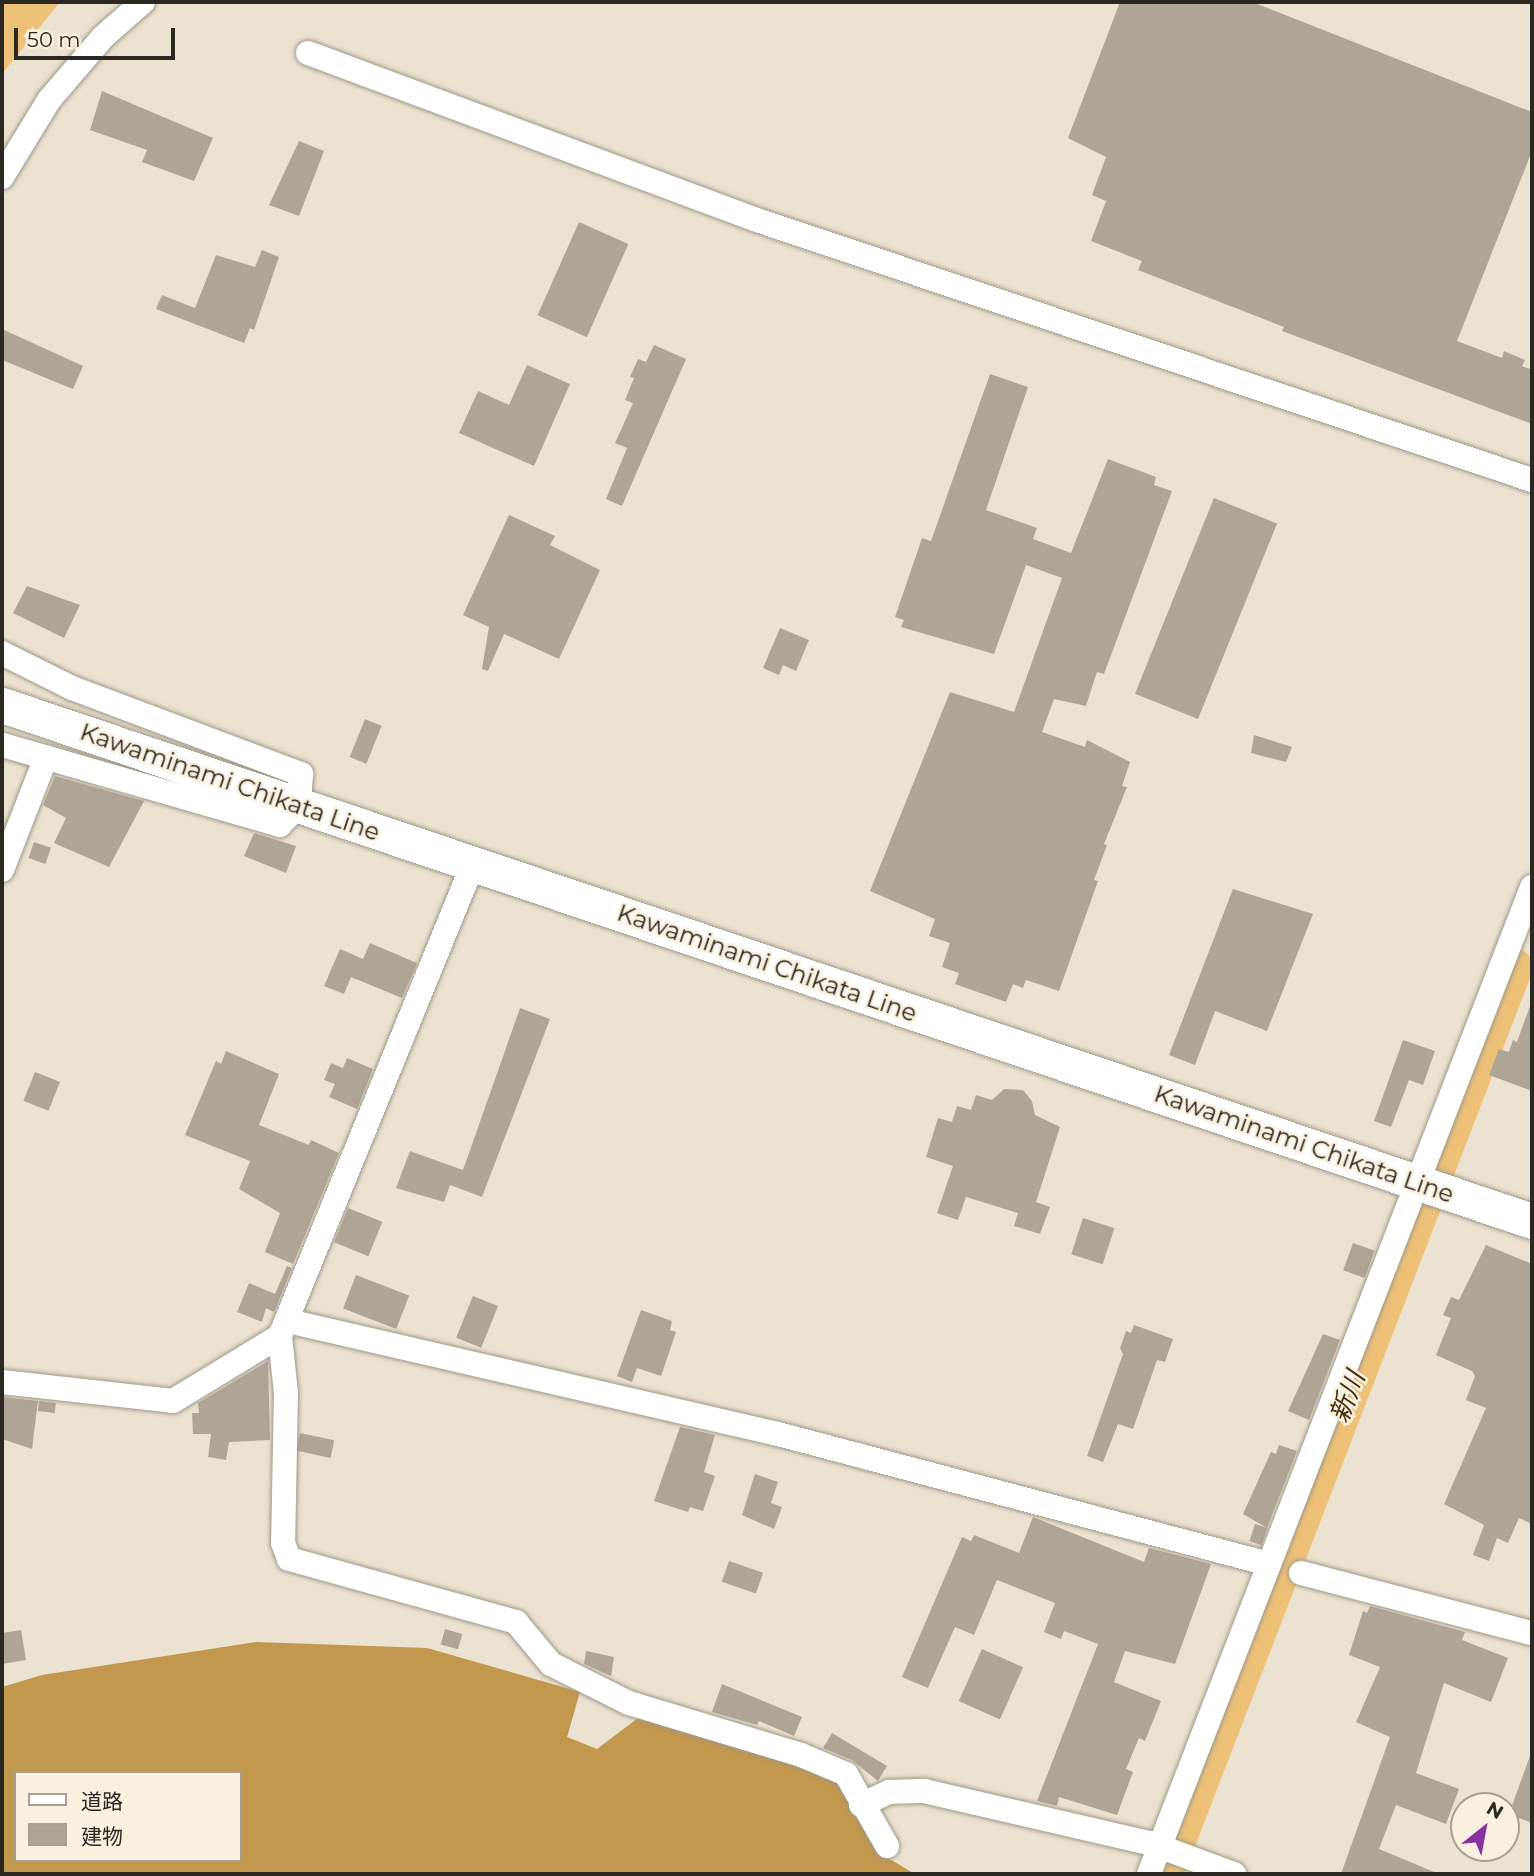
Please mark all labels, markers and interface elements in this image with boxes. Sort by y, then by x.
scale bar [18,14,178,58]
text: 50 m [27,27,81,52]
street label: Kawaminami Chikata Line [76,717,384,847]
street label: Kawaminami Chikata Line [613,898,921,1028]
street label: Kawaminami Chikata Line [1150,1079,1458,1209]
water label: 新川 [1324,1367,1372,1427]
legend [14,1771,242,1862]
text: 道路 [81,1789,123,1814]
north arrow [1450,1792,1520,1862]
text: N [1483,1796,1508,1824]
text: 建物 [81,1824,123,1849]

